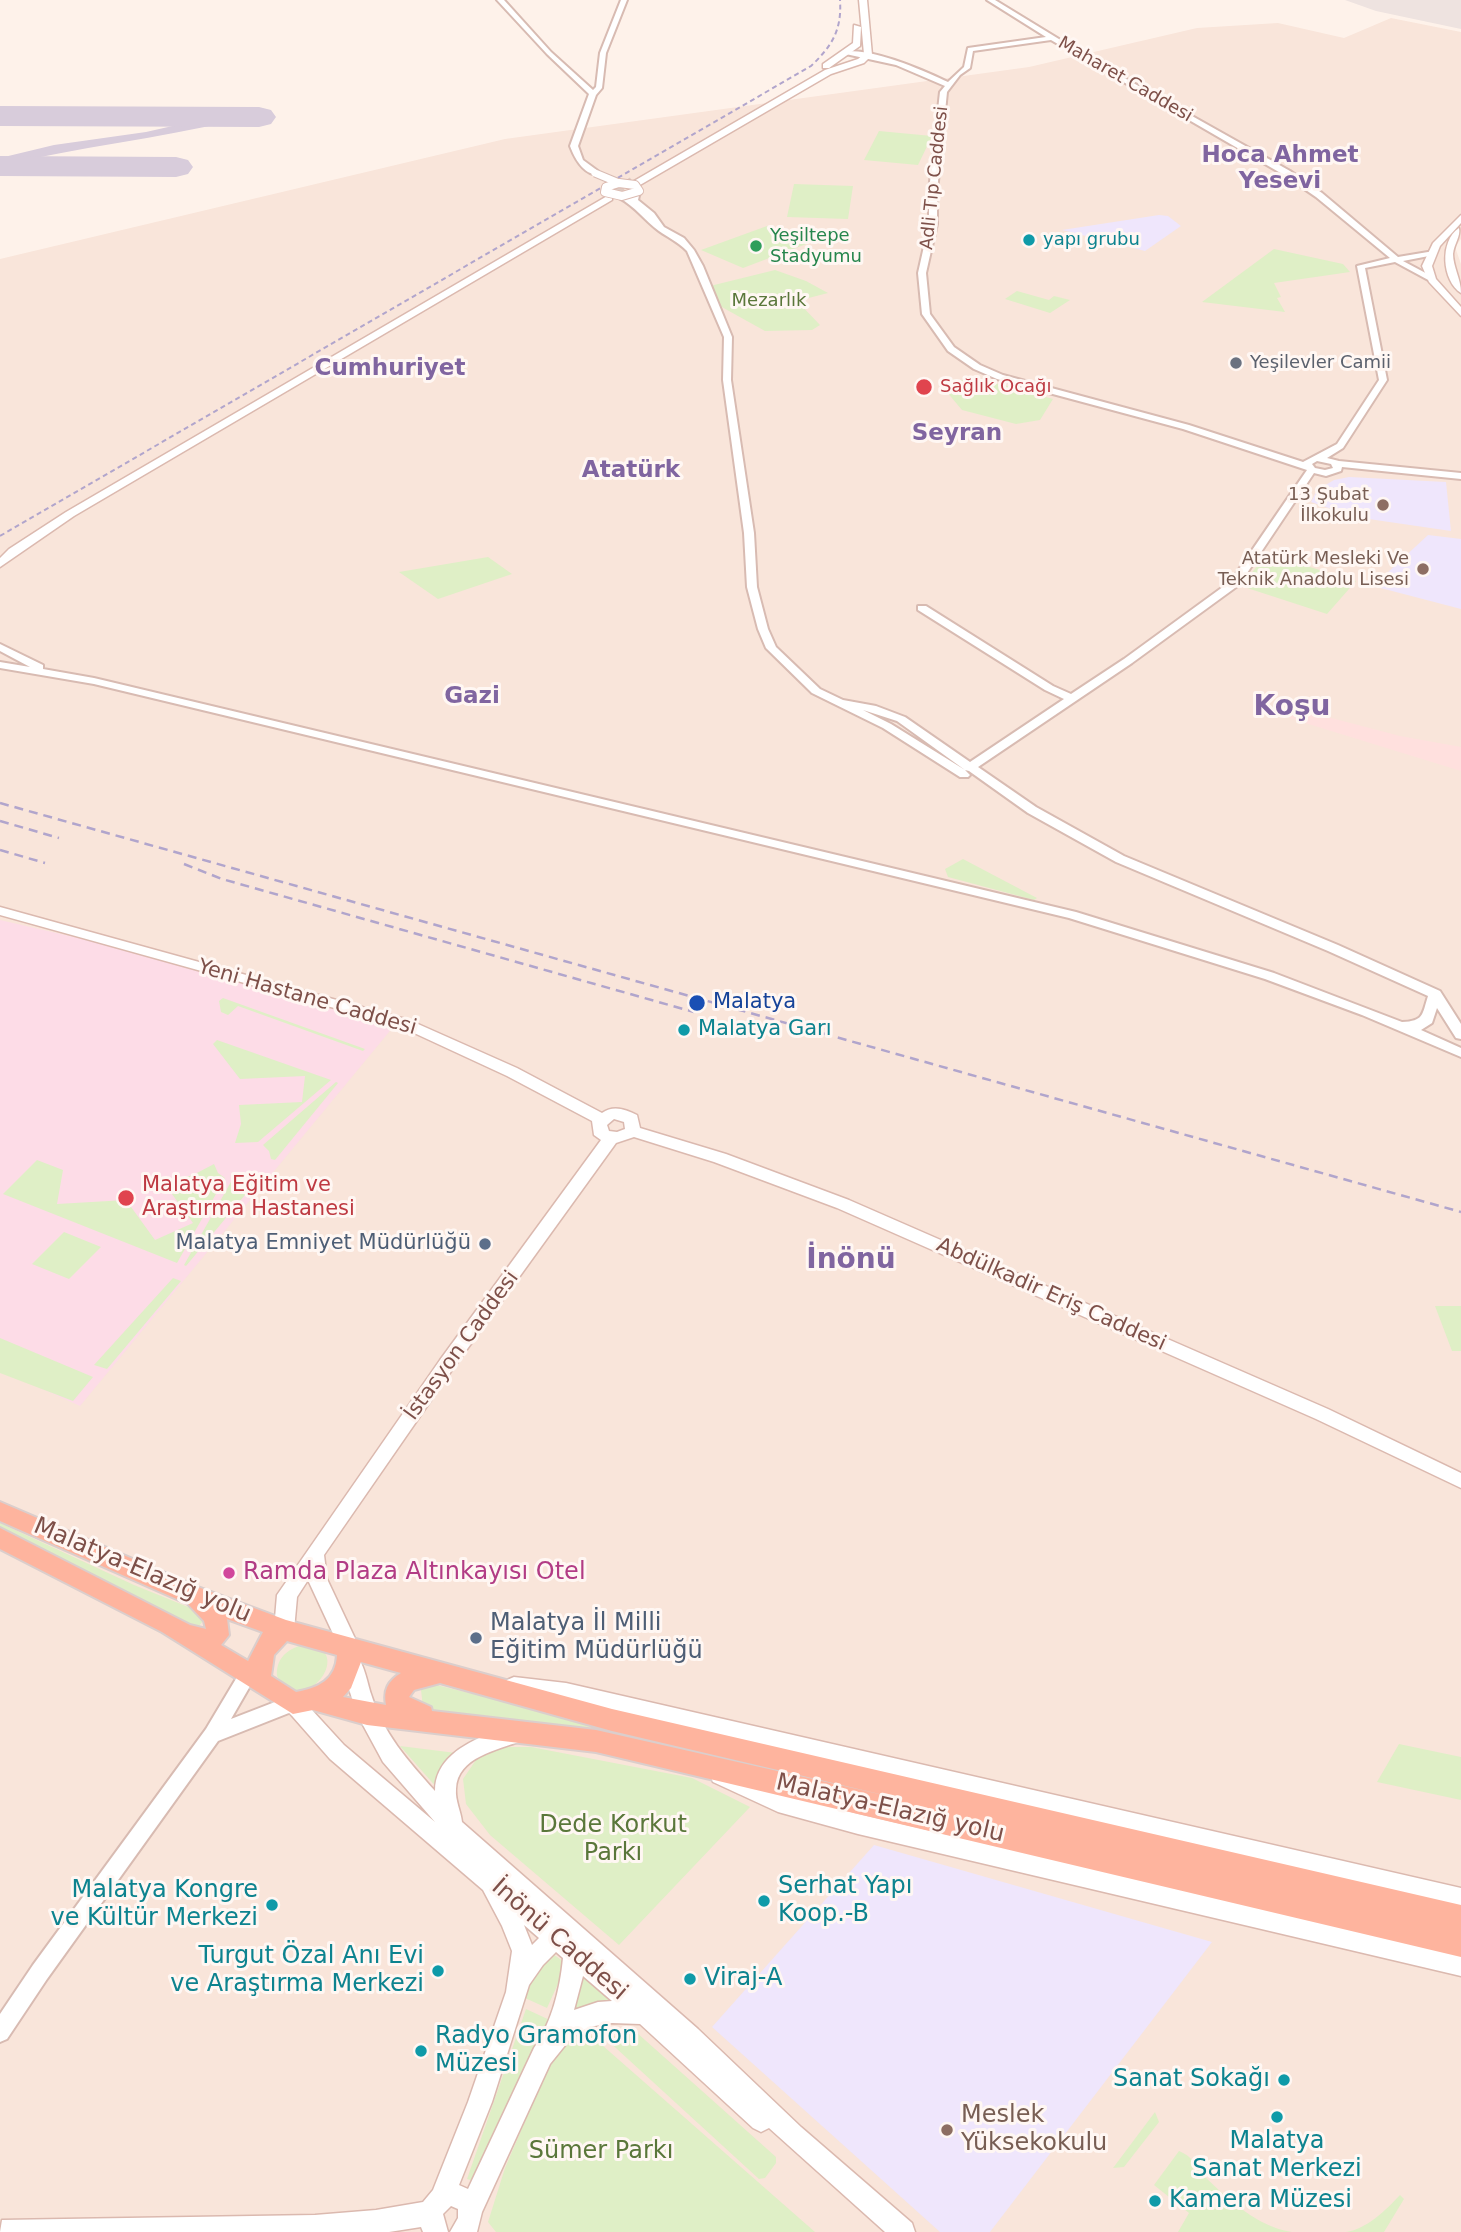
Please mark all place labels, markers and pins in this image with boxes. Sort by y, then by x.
place label: Yeşiltepe Stadyumu [770,225,862,268]
place label: yapı grubu [1043,229,1140,251]
marker: yapı grubu [1021,232,1037,248]
marker: Yeşiltepe Stadyumu [748,238,764,254]
place label: Yeşilevler Camii [1250,352,1391,374]
marker: Yeşilevler Camii [1228,355,1244,371]
place label: Sağlık Ocağı [940,376,1052,398]
marker: Sağlık Ocağı [914,377,934,397]
place label: 13 Şubat İlkokulu [1288,484,1369,526]
marker: 13 Şubat İlkokulu [1375,497,1391,513]
place label: Atatürk Mesleki Ve Teknik Anadolu Lisesi [1218,548,1409,590]
marker: Atatürk Mesleki Ve Teknik Anadolu Lisesi [1415,561,1431,577]
place label: Malatya [713,990,796,1016]
marker: Malatya [687,993,707,1013]
place label: Malatya Garı [698,1017,832,1043]
marker: Malatya Garı [676,1022,692,1038]
place label: Malatya Eğitim ve Araştırma Hastanesi [142,1173,355,1223]
marker: Malatya Eğitim ve Araştırma Hastanesi [116,1188,136,1208]
place label: Malatya Emniyet Müdürlüğü [175,1231,471,1257]
marker: Malatya Emniyet Müdürlüğü [477,1236,493,1252]
place label: Ramda Plaza Altınkayısı Otel [243,1559,586,1587]
marker: Ramda Plaza Altınkayısı Otel [221,1565,237,1581]
place label: Malatya İl Milli Eğitim Müdürlüğü [490,1610,703,1666]
marker: Malatya İl Milli Eğitim Müdürlüğü [468,1630,484,1646]
place label: Serhat Yapı Koop.-B [778,1873,912,1929]
place label: Malatya Kongre ve Kültür Merkezi [50,1877,258,1933]
marker: Serhat Yapı Koop.-B [756,1893,772,1909]
marker: Malatya Kongre ve Kültür Merkezi [264,1897,280,1913]
place label: Turgut Özal Anı Evi ve Araştırma Merkezi [170,1943,424,1999]
marker: Turgut Özal Anı Evi ve Araştırma Merkezi [430,1963,446,1979]
place label: Viraj-A [704,1965,782,1993]
marker: Viraj-A [682,1971,698,1987]
place label: Radyo Gramofon Müzesi [435,2023,637,2079]
marker: Radyo Gramofon Müzesi [413,2043,429,2059]
place label: Sanat Sokağı [1113,2066,1270,2094]
marker: Sanat Sokağı [1276,2072,1292,2088]
place label: Meslek Yüksekokulu [961,2102,1107,2158]
marker: Malatya Sanat Merkezi [1269,2109,1285,2125]
marker: Meslek Yüksekokulu [939,2122,955,2138]
place label: Malatya Sanat Merkezi [1192,2128,1362,2184]
place label: Kamera Müzesi [1169,2187,1352,2215]
marker: Kamera Müzesi [1147,2193,1163,2209]

